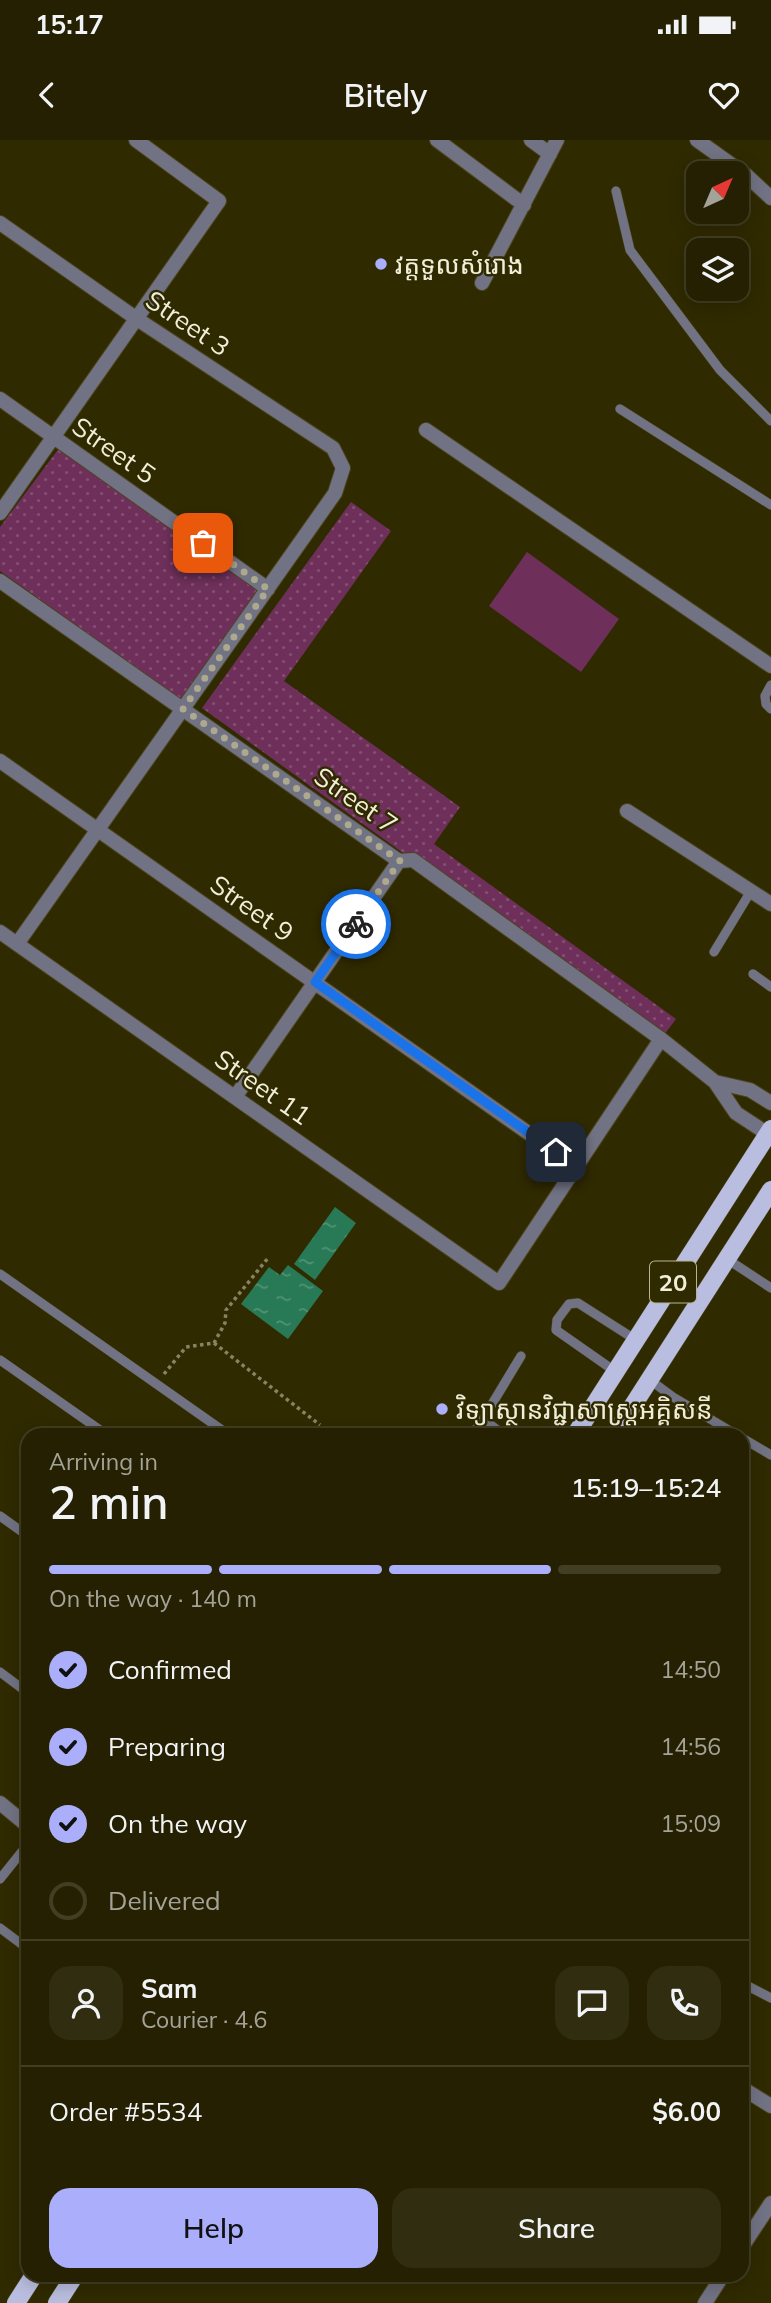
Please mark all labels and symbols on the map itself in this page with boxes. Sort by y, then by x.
north arrow [686,161,749,224]
place label: វត្តទួលសំរោង [395,248,524,281]
marker: វត្តទួលសំរោង [373,256,389,272]
street label: Street 3 [140,283,236,363]
street label: Street 5 [66,409,162,491]
pin [173,513,233,573]
street label: Street 7 [308,759,404,841]
street label: Street 9 [204,867,300,949]
courier [321,889,391,959]
street label: Street 11 [209,1042,317,1132]
pin [526,1122,586,1182]
road number: 20 [650,1262,696,1302]
place label: វិទ្យាស្ថានវិជ្ជាសាស្រ្តអគ្គិសនី [455,1393,713,1426]
marker: វិទ្យាស្ថានវិជ្ជាសាស្រ្តអគ្គិសនី [434,1401,450,1417]

